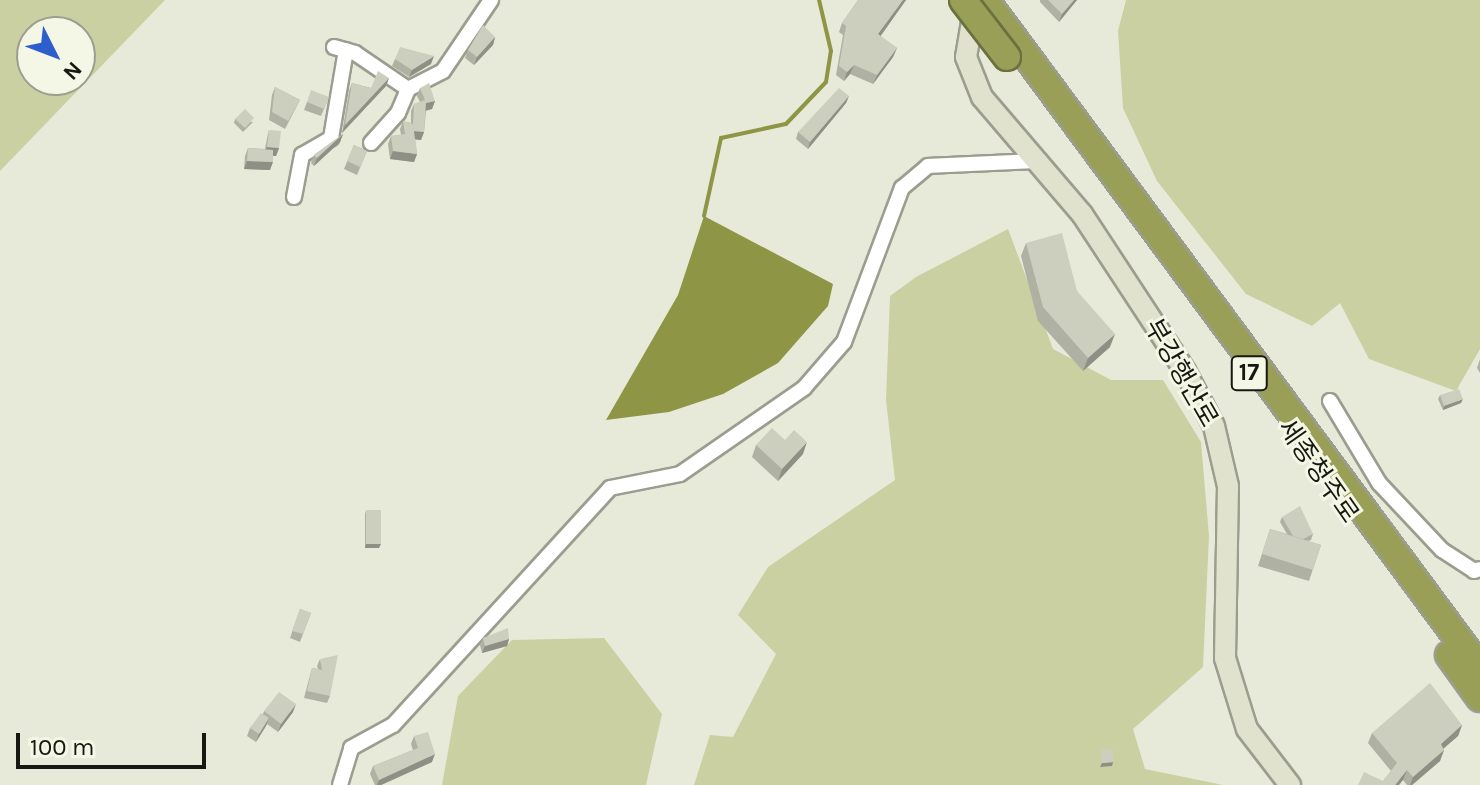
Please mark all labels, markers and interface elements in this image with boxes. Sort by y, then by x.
north arrow [16,16,96,96]
text: N [57,56,87,85]
street label: 부강행산로 [1138,313,1224,433]
road number: 17 [1229,353,1269,393]
street label: 세종청주로 [1271,413,1365,529]
scale bar [20,717,210,767]
text: 100 m [30,733,95,761]

